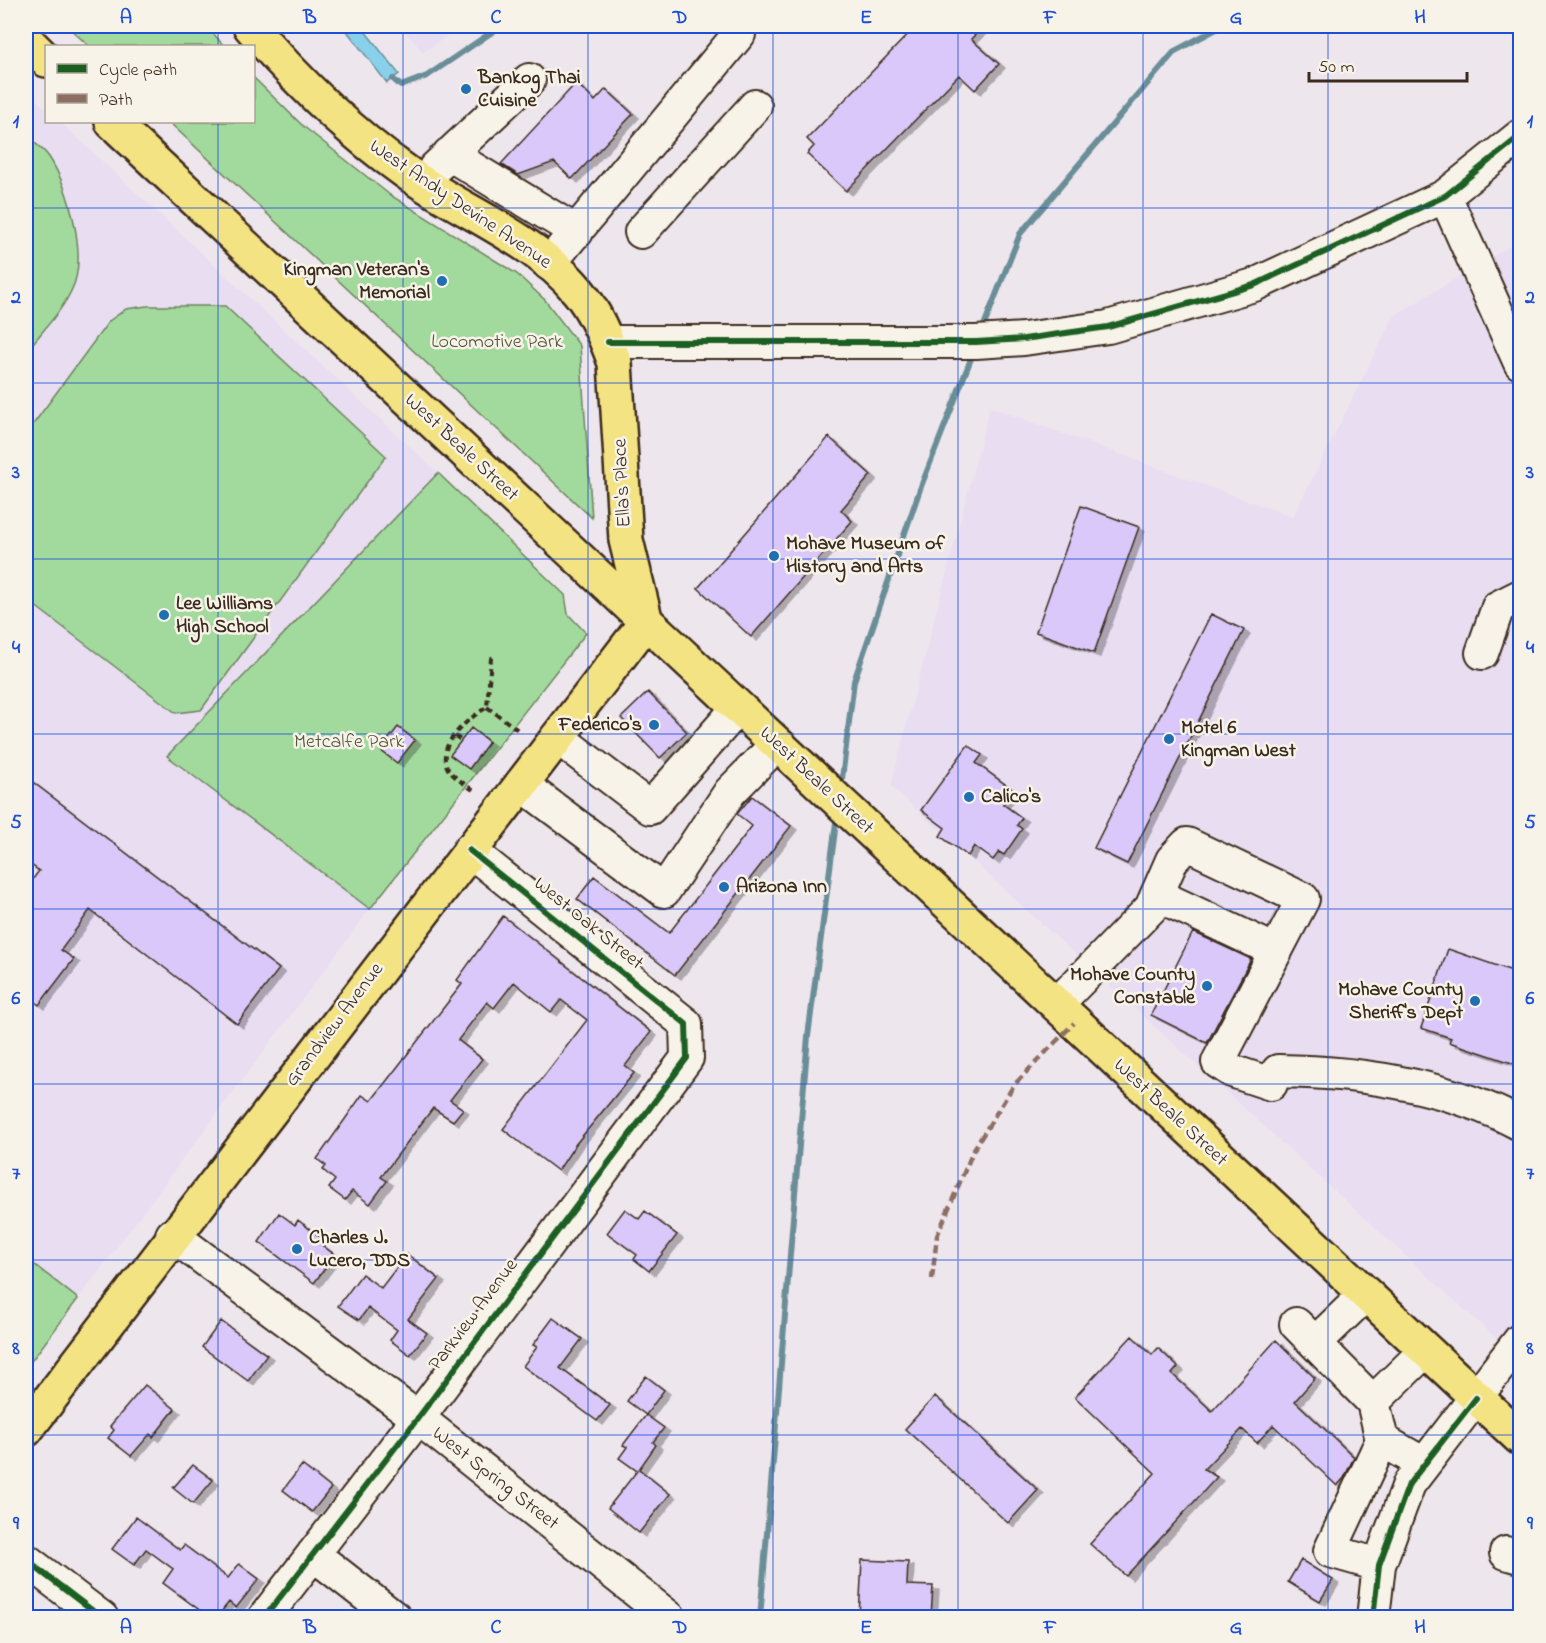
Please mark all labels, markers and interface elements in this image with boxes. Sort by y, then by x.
text: A [120,4,132,33]
text: B [302,4,317,33]
text: C [491,4,502,33]
text: D [672,4,687,33]
text: E [860,4,872,33]
text: F [1043,4,1057,33]
text: G [1230,4,1243,33]
text: H [1414,4,1426,33]
legend [45,45,255,123]
scale bar [1309,45,1466,83]
text: 50 m [1318,55,1355,81]
text: Cycle path [99,58,177,84]
place label: Bankog Thai Cuisine [477,64,581,116]
marker: Bankog Thai Cuisine [459,82,473,96]
text: Path [99,88,133,114]
text: 1 [13,108,20,137]
text: 1 [1527,108,1534,137]
street label: West Andy Devine Avenue [363,133,557,277]
place label: Kingman Veteran's Memorial [284,256,430,308]
marker: Kingman Veteran's Memorial [435,274,449,288]
text: 2 [10,284,21,313]
text: 2 [1524,284,1535,313]
park label: Locomotive Park [431,328,563,357]
street label: West Beale Street [397,387,525,509]
street label: Ella's Place [606,438,640,528]
text: 3 [11,459,20,488]
text: 3 [1525,459,1534,488]
place label: Mohave Museum of History and Arts [786,530,945,583]
marker: Mohave Museum of History and Arts [767,549,781,563]
place label: Lee Williams High School [176,590,273,643]
marker: Lee Williams High School [157,608,171,622]
text: 4 [12,634,21,663]
text: 4 [1526,634,1535,663]
place label: Federico's [558,711,642,740]
place label: Motel 6 Kingman West [1181,714,1296,767]
marker: Federico's [647,718,661,732]
street label: West Beale Street [752,720,880,842]
park label: Metcalfe Park [294,728,404,757]
marker: Motel 6 Kingman West [1162,732,1176,746]
place label: Calico's [981,783,1041,812]
marker: Calico's [962,790,976,804]
text: 5 [10,809,22,838]
text: 5 [1524,809,1536,838]
street label: West Oak Street [527,870,650,978]
place label: Arizona Inn [736,873,827,902]
marker: Arizona Inn [717,880,731,894]
street label: Grandview Avenue [279,957,391,1093]
place label: Mohave County Constable [1070,961,1196,1013]
place label: Mohave County Sheriff's Dept [1338,976,1463,1028]
marker: Mohave County Constable [1200,979,1214,993]
text: 6 [12,985,21,1014]
text: 6 [1526,985,1535,1014]
marker: Mohave County Sheriff's Dept [1468,994,1482,1008]
street label: West Beale Street [1106,1052,1234,1174]
text: 7 [12,1160,21,1189]
text: 7 [1526,1160,1535,1189]
place label: Charles J. Lucero, DDS [309,1224,410,1276]
marker: Charles J. Lucero, DDS [290,1242,304,1256]
street label: Parkview Avenue [422,1253,526,1377]
text: 8 [11,1335,20,1364]
text: 8 [1525,1335,1534,1364]
street label: West Spring Street [425,1420,565,1539]
text: 9 [12,1510,20,1539]
text: 9 [1526,1510,1534,1539]
text: A [120,1614,132,1643]
text: B [302,1614,317,1643]
text: C [491,1614,502,1643]
text: D [672,1614,687,1643]
text: E [860,1614,872,1643]
text: F [1043,1614,1057,1643]
text: G [1230,1614,1243,1643]
text: H [1414,1614,1426,1643]

